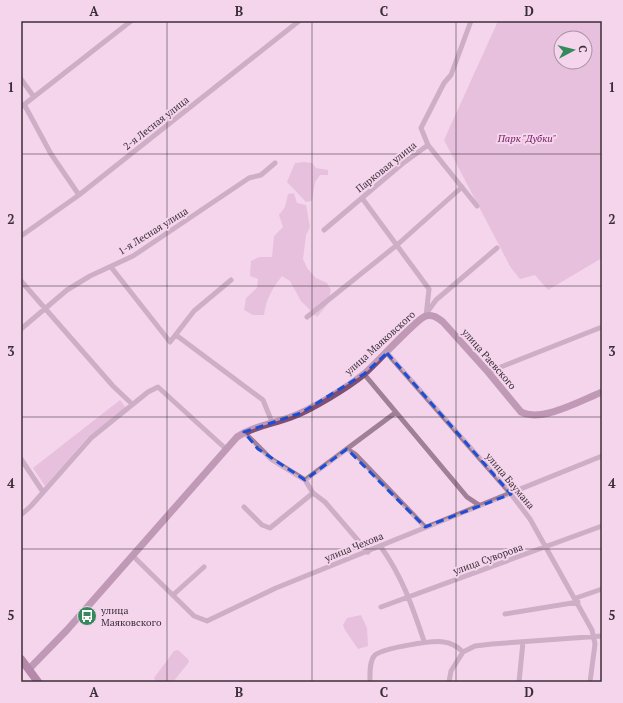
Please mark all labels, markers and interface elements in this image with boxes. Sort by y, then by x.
text: A [89,2,99,20]
text: B [235,2,243,20]
text: C [380,2,388,20]
text: D [524,2,534,20]
north arrow [553,30,593,70]
text: С [576,44,590,53]
text: 1 [7,78,15,96]
text: 1 [608,78,616,96]
street label: 2-я Лесная улица [120,93,192,153]
park label: Парк "Дубки" [497,132,556,145]
street label: Парковая улица [353,139,419,195]
street label: 1-я Лесная улица [116,204,190,258]
text: 2 [7,210,15,228]
text: 2 [608,210,616,228]
street label: улица Маяковского [341,308,418,379]
street label: улица Раевского [458,325,519,393]
text: 3 [7,342,15,360]
text: 3 [608,342,616,360]
street label: улица Баумана [482,449,537,512]
text: 4 [7,474,15,492]
text: 4 [608,474,616,492]
street label: улица Чехова [322,529,385,565]
street label: улица Суворова [450,540,525,578]
place label: улица Маяковского [100,604,162,629]
bus stop icon: улица Маяковского [76,605,98,627]
text: 5 [7,606,15,624]
text: 5 [608,606,616,624]
text: A [89,683,99,701]
text: B [235,683,243,701]
text: C [380,683,388,701]
text: D [524,683,534,701]

